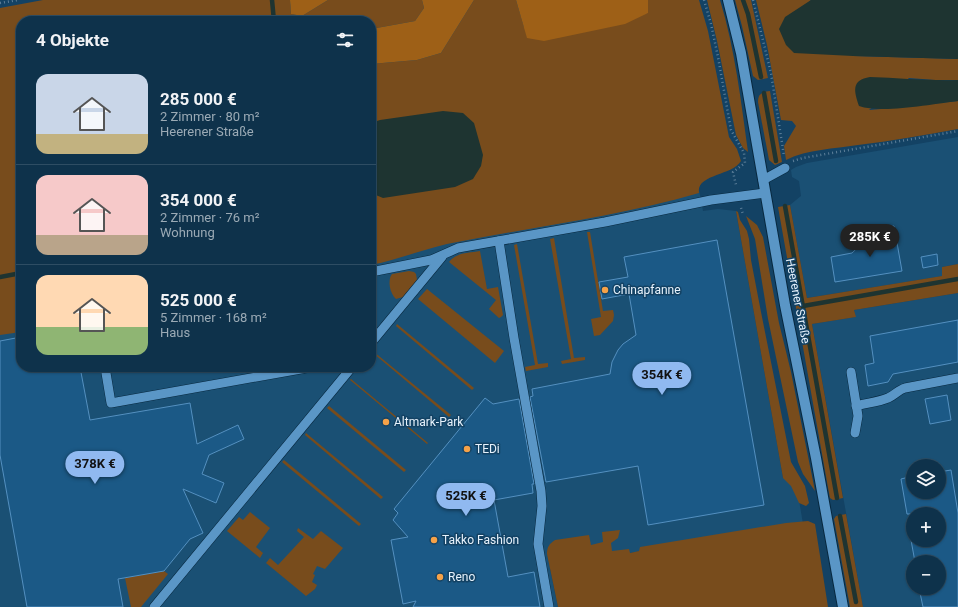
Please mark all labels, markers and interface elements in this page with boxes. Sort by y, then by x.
icon: filters [334,29,356,51]
text: 4 Objekte [36,30,109,50]
text: 285 000 € [160,89,237,109]
icon: home [68,90,116,138]
text: 2 Zimmer · 80 m² [160,109,259,124]
text: Heerener Straße [160,124,254,139]
text: 354 000 € [160,190,237,210]
icon: home [68,191,116,239]
text: 2 Zimmer · 76 m² [160,210,259,225]
pin: 285K € [837,224,903,258]
text: Wohnung [160,225,215,240]
text: 285K € [849,229,891,244]
street label: Heerener Straße [783,257,813,345]
place label: Chinapfanne [613,283,681,297]
marker: Chinapfanne [600,285,610,295]
text: 525 000 € [160,290,237,310]
icon: home [68,291,116,339]
text: 5 Zimmer · 168 m² [160,310,267,325]
text: Haus [160,325,190,340]
pin: 354K € [629,362,695,396]
text: 354K € [641,367,683,382]
place label: Altmark-Park [394,415,464,429]
marker: Altmark-Park [381,417,391,427]
place label: TEDi [475,442,500,456]
marker: TEDi [462,444,472,454]
pin: 378K € [62,451,128,485]
text: 378K € [74,456,116,471]
map controls [906,459,946,595]
button: layers [906,459,946,499]
pin: 525K € [433,483,499,517]
text: 525K € [445,488,487,503]
button: + [906,507,946,547]
place label: Takko Fashion [442,533,519,547]
marker: Takko Fashion [429,535,439,545]
button: − [906,555,946,595]
place label: Reno [448,570,475,584]
marker: Reno [435,572,445,582]

